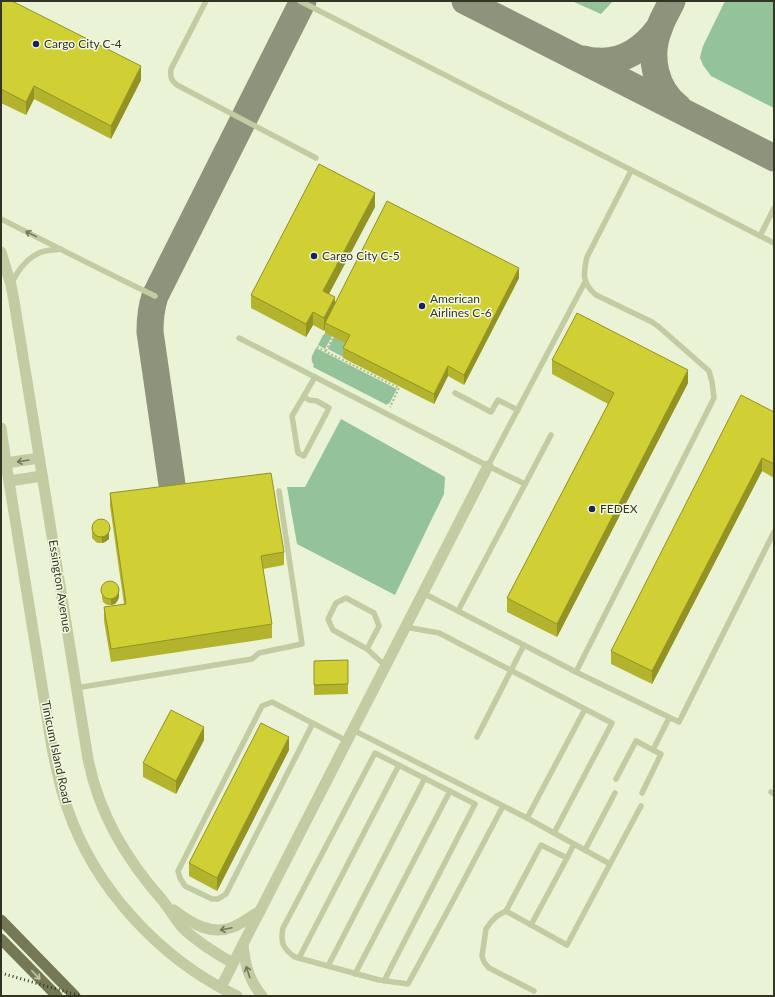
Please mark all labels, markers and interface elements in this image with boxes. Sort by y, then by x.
place label: Cargo City C-4 [44,36,122,51]
marker: Cargo City C-4 [31,39,41,49]
one-way arrow [25,230,37,237]
place label: Cargo City C-5 [322,248,400,263]
marker: Cargo City C-5 [309,251,319,261]
place label: American Airlines C-6 [430,291,492,320]
marker: American Airlines C-6 [417,301,427,311]
one-way arrow [17,457,30,465]
place label: FEDEX [600,501,638,516]
marker: FEDEX [587,504,597,514]
street label: Essington Avenue [46,539,75,633]
street label: Tinicum Island Road [38,699,75,805]
one-way arrow [220,925,233,933]
one-way arrow [244,967,252,979]
one-way arrow [31,970,41,980]

